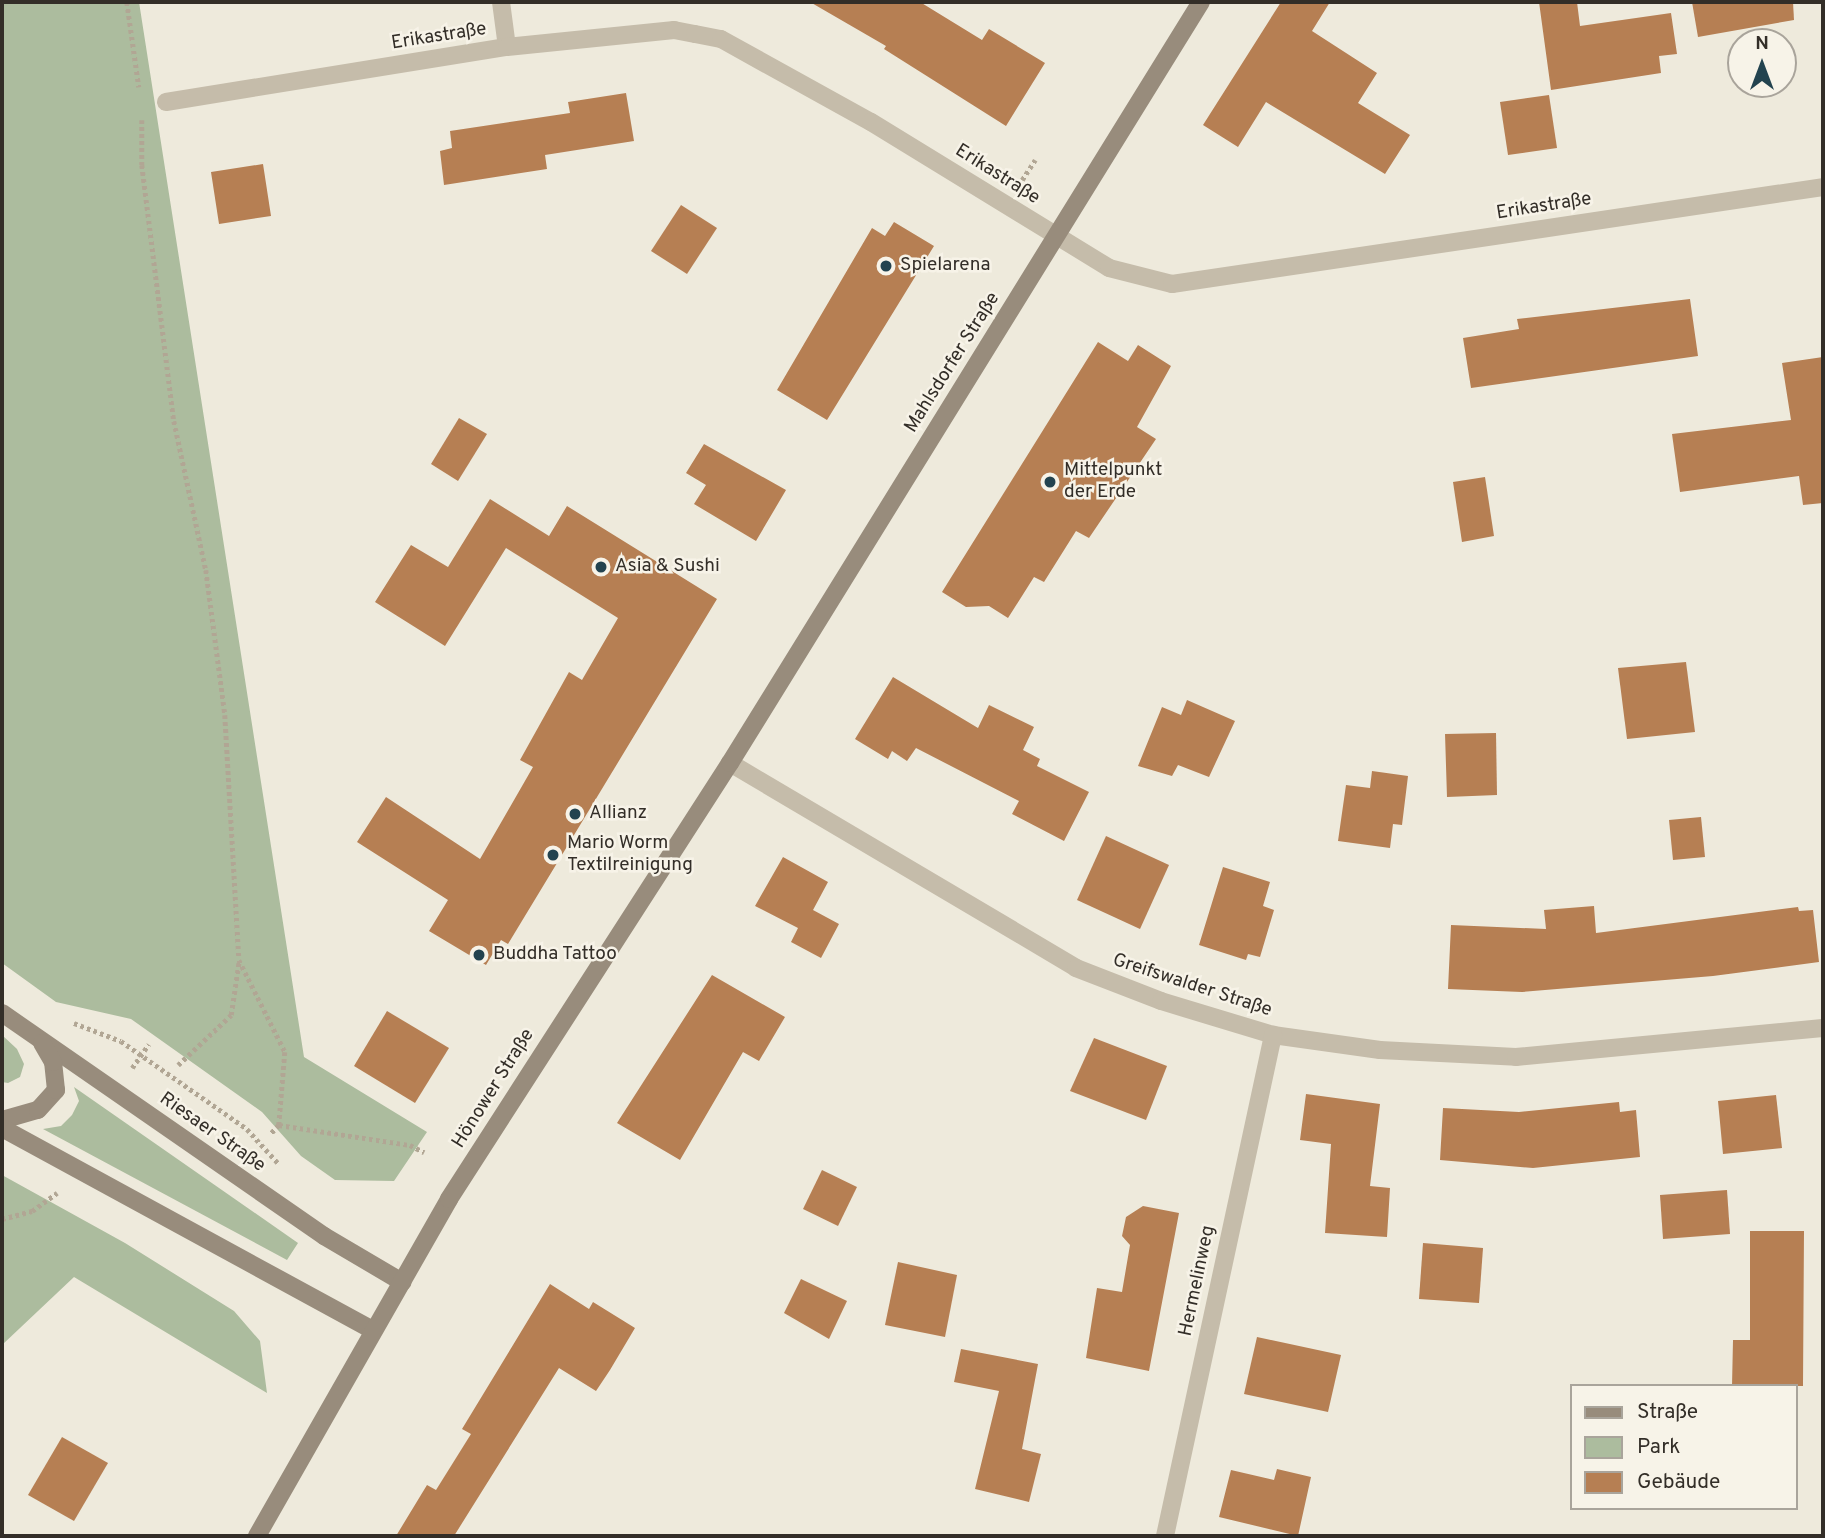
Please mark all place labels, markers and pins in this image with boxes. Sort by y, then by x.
place label: Spielarena [900,255,990,277]
marker: Spielarena [878,258,894,274]
place label: Mittelpunkt der Erde [1064,460,1163,504]
marker: Mittelpunkt der Erde [1042,474,1058,490]
place label: Asia & Sushi [615,556,720,578]
marker: Asia & Sushi [593,559,609,575]
place label: Allianz [589,803,647,825]
marker: Allianz [567,806,583,822]
place label: Mario Worm Textilreinigung [567,833,693,877]
marker: Mario Worm Textilreinigung [545,847,561,863]
place label: Buddha Tattoo [493,944,618,966]
marker: Buddha Tattoo [471,947,487,963]

